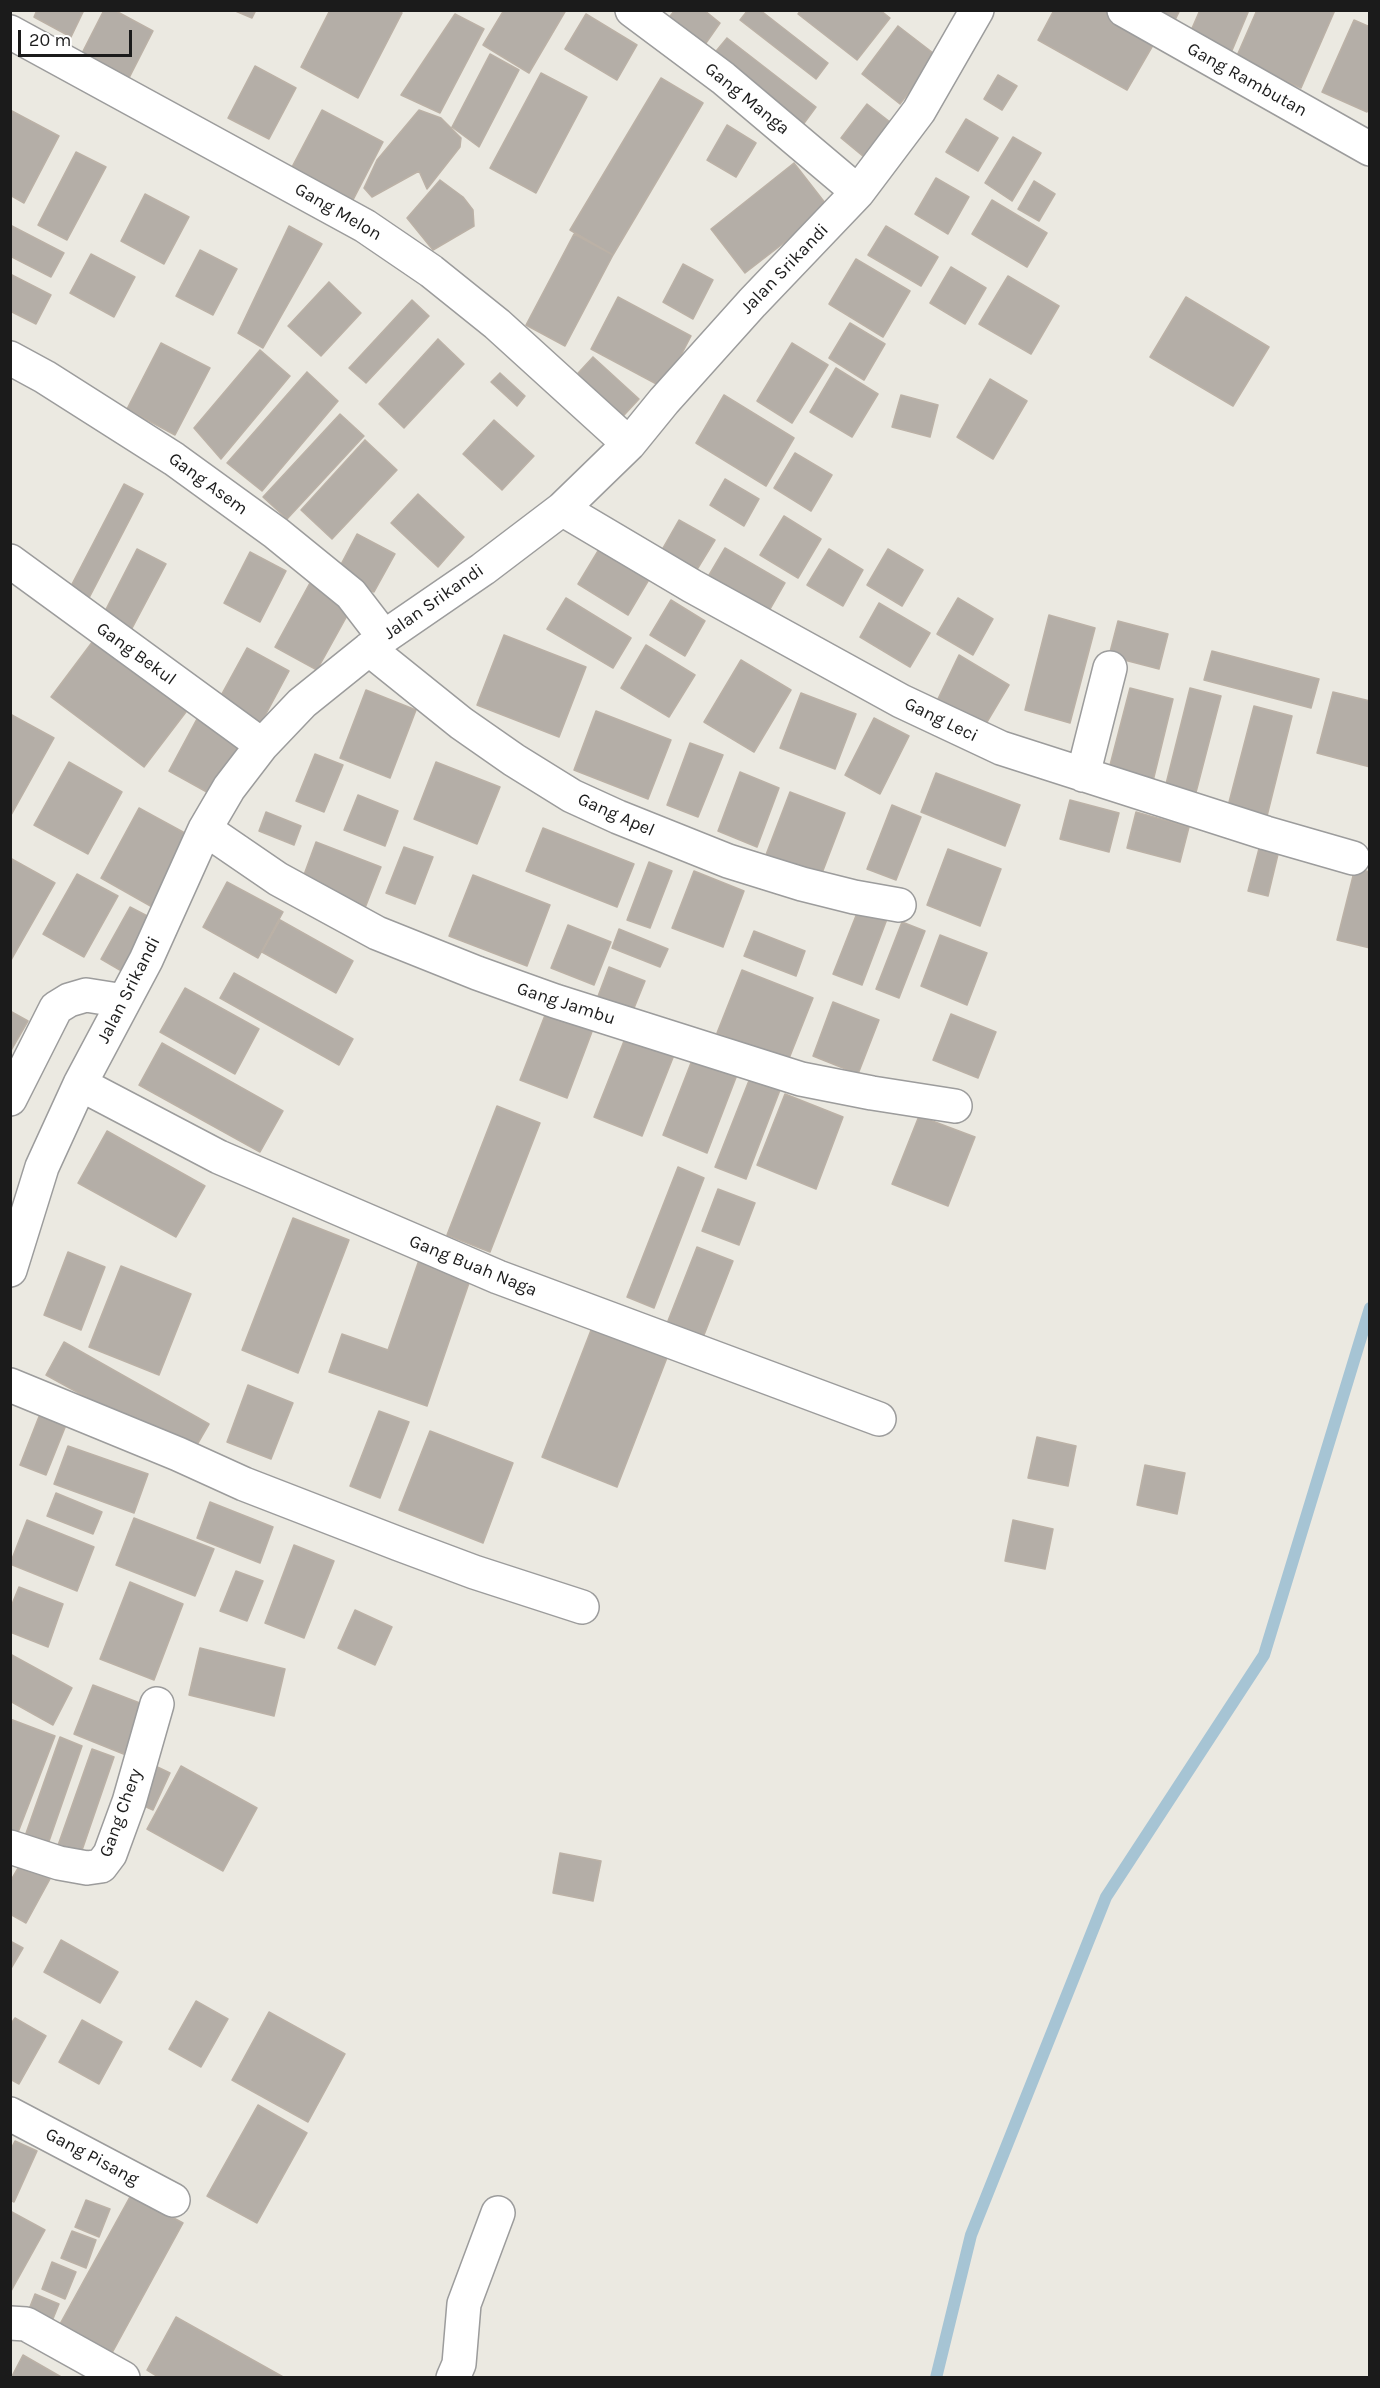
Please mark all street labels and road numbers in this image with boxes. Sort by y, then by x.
street label: Gang Rambutan [1183,38,1311,122]
street label: Gang Manga [700,58,794,140]
street label: Gang Melon [291,178,385,246]
street label: Jalan Srikandi [737,219,833,319]
street label: Gang Asem [164,448,252,520]
street label: Jalan Srikandi [380,560,488,644]
street label: Gang Bekul [92,618,180,690]
street label: Gang Leci [901,693,981,747]
street label: Gang Apel [574,788,658,842]
street label: Jalan Srikandi [93,933,165,1047]
street label: Gang Jambu [514,978,618,1030]
street label: Gang Buah Naga [406,1230,540,1302]
street label: Gang Chery [95,1766,147,1860]
street label: Gang Pisang [42,2123,142,2191]

